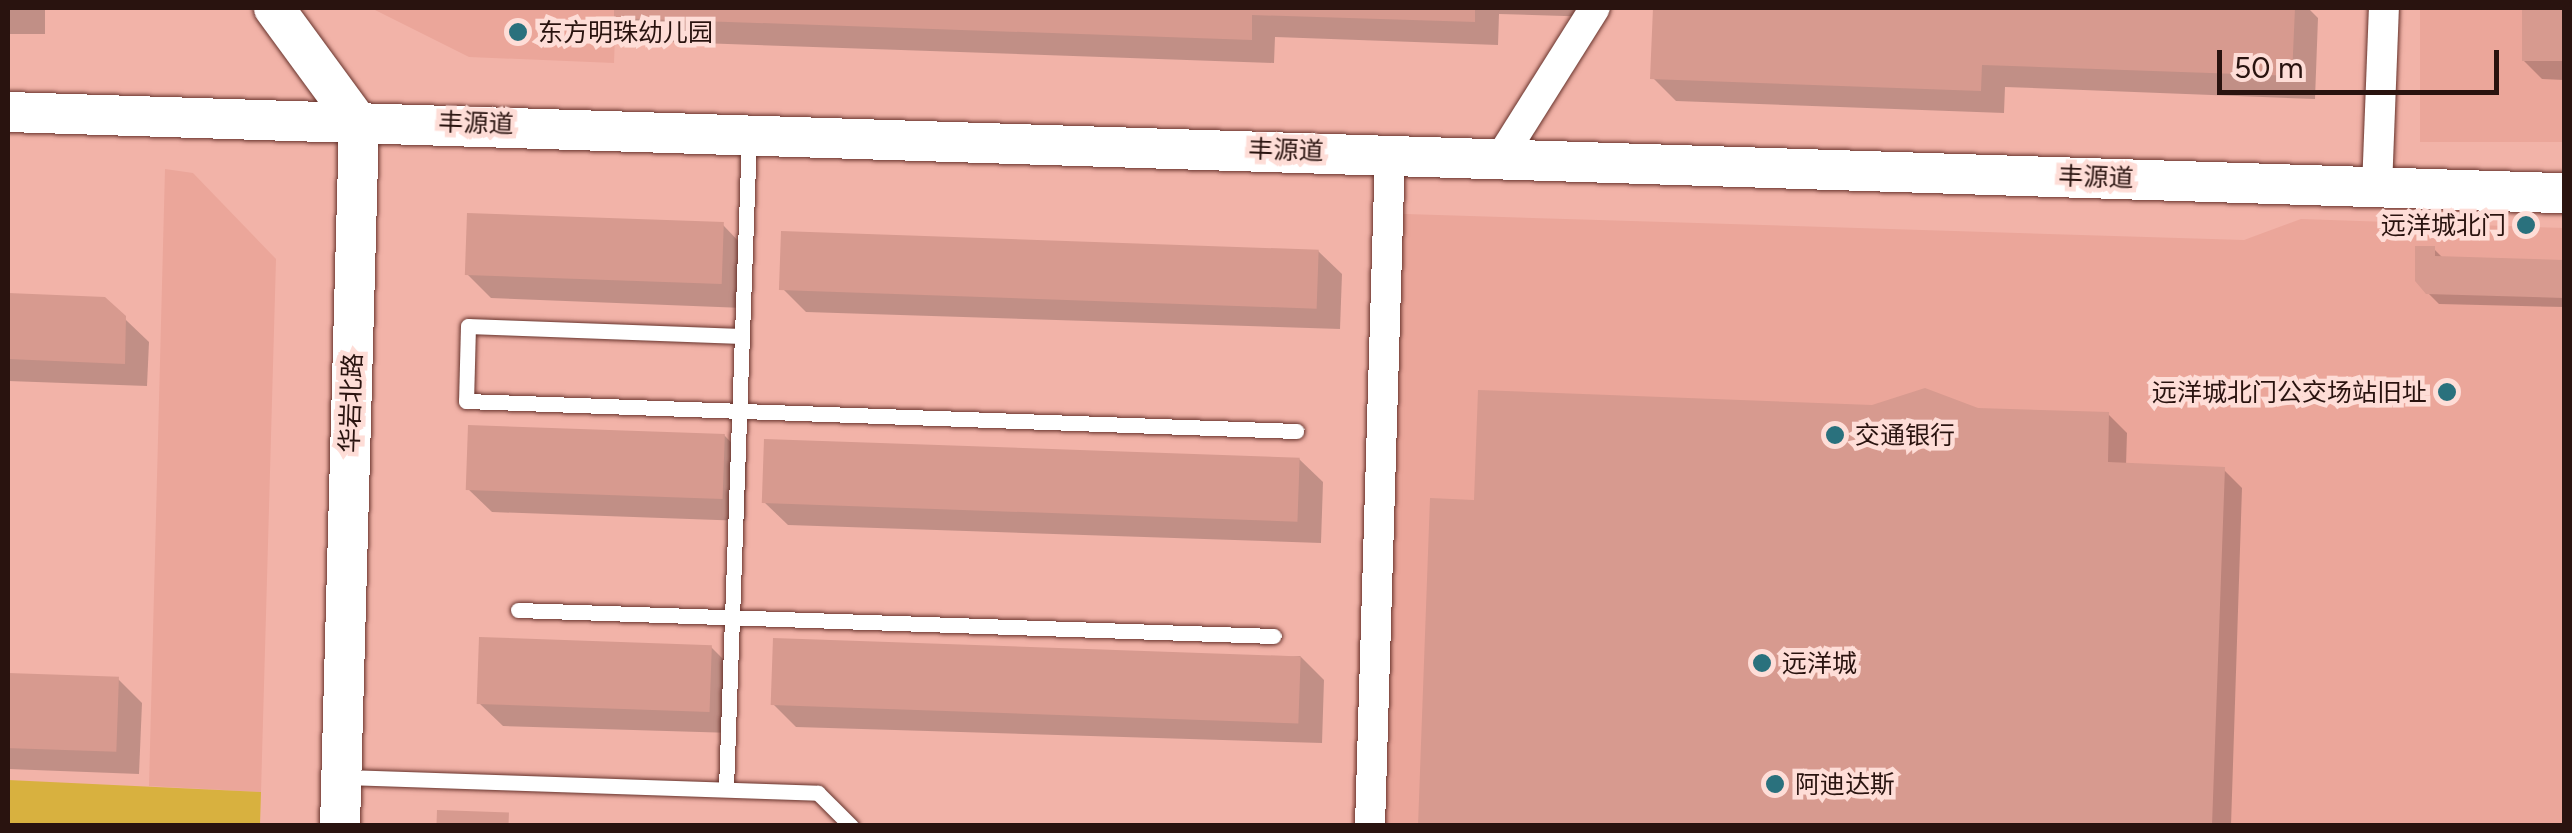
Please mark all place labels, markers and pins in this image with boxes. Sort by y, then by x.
place label: 东方明珠幼儿园 [538,17,713,47]
marker: 东方明珠幼儿园 [507,21,529,43]
place label: 远洋城北门 [2381,210,2506,240]
marker: 远洋城北门 [2515,214,2537,236]
place label: 远洋城北门公交场站旧址 [2152,377,2427,407]
marker: 远洋城北门公交场站旧址 [2436,381,2458,403]
place label: 交通银行 [1855,420,1955,450]
marker: 交通银行 [1824,424,1846,446]
place label: 远洋城 [1782,648,1857,678]
marker: 远洋城 [1751,652,1773,674]
place label: 阿迪达斯 [1795,769,1895,799]
marker: 阿迪达斯 [1764,773,1786,795]

